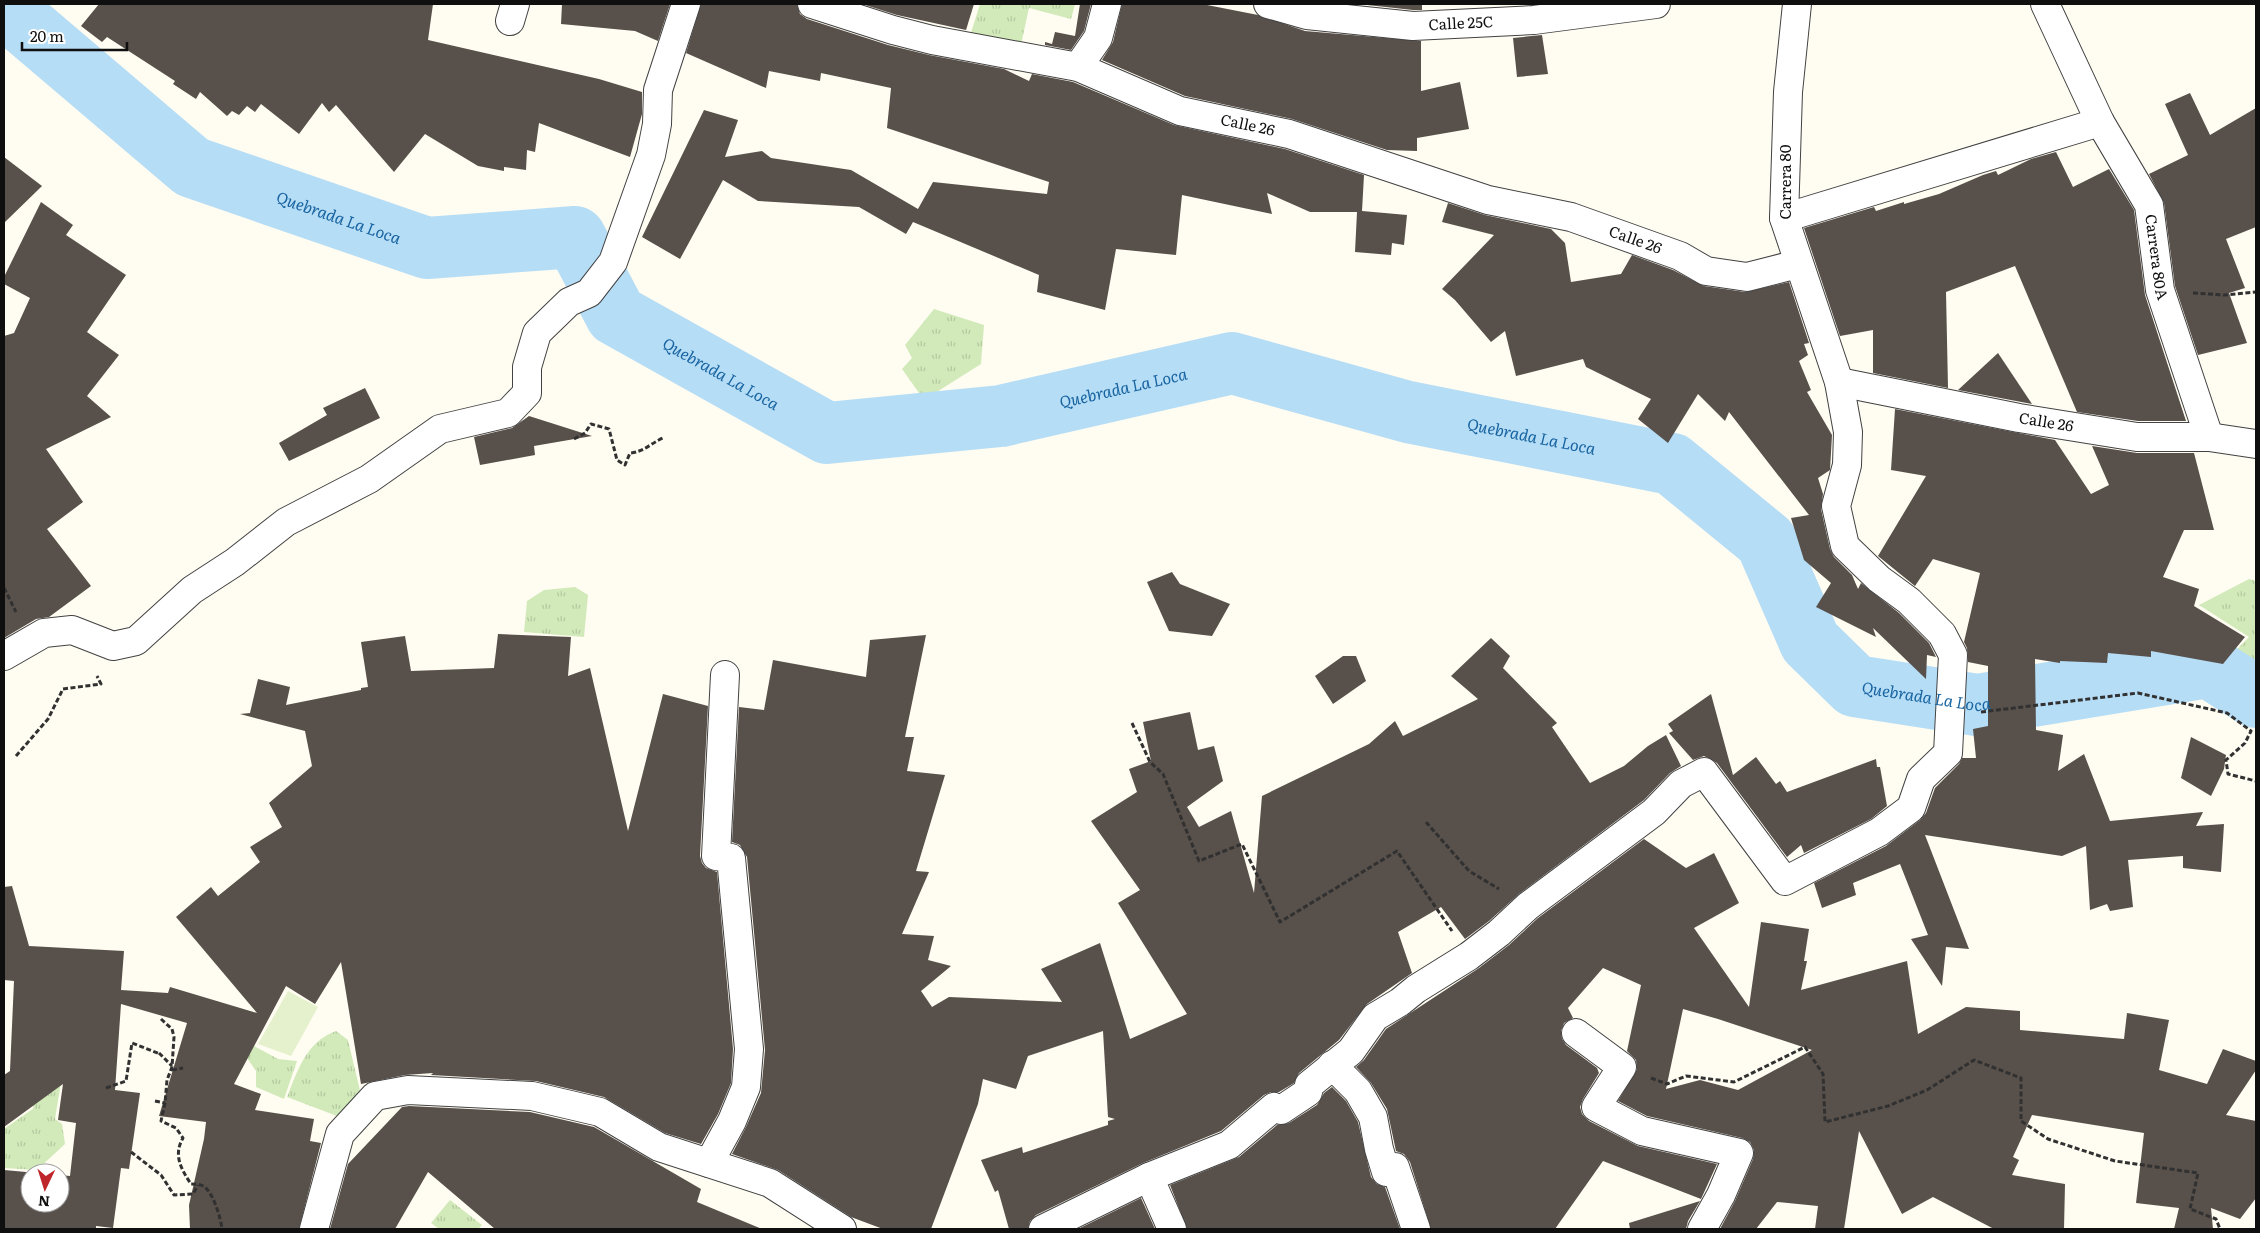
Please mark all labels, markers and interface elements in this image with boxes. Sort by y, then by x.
street label: Calle 25C [1428,9,1494,35]
scale bar [22,20,128,52]
text: 20 m [30,24,64,47]
street label: Calle 26 [1219,107,1277,141]
street label: Carrera 80 [1773,144,1796,220]
water label: Quebrada La Loca [273,184,405,249]
street label: Carrera 80A [2140,213,2175,302]
street label: Calle 26 [1606,219,1666,259]
water label: Quebrada La Loca [659,330,785,415]
water label: Quebrada La Loca [1057,361,1190,413]
street label: Calle 26 [2017,405,2075,437]
water label: Quebrada La Loca [1465,411,1599,460]
water label: Quebrada La Loca [1860,674,1993,716]
north arrow [20,1163,70,1213]
text: N [37,1192,51,1212]

